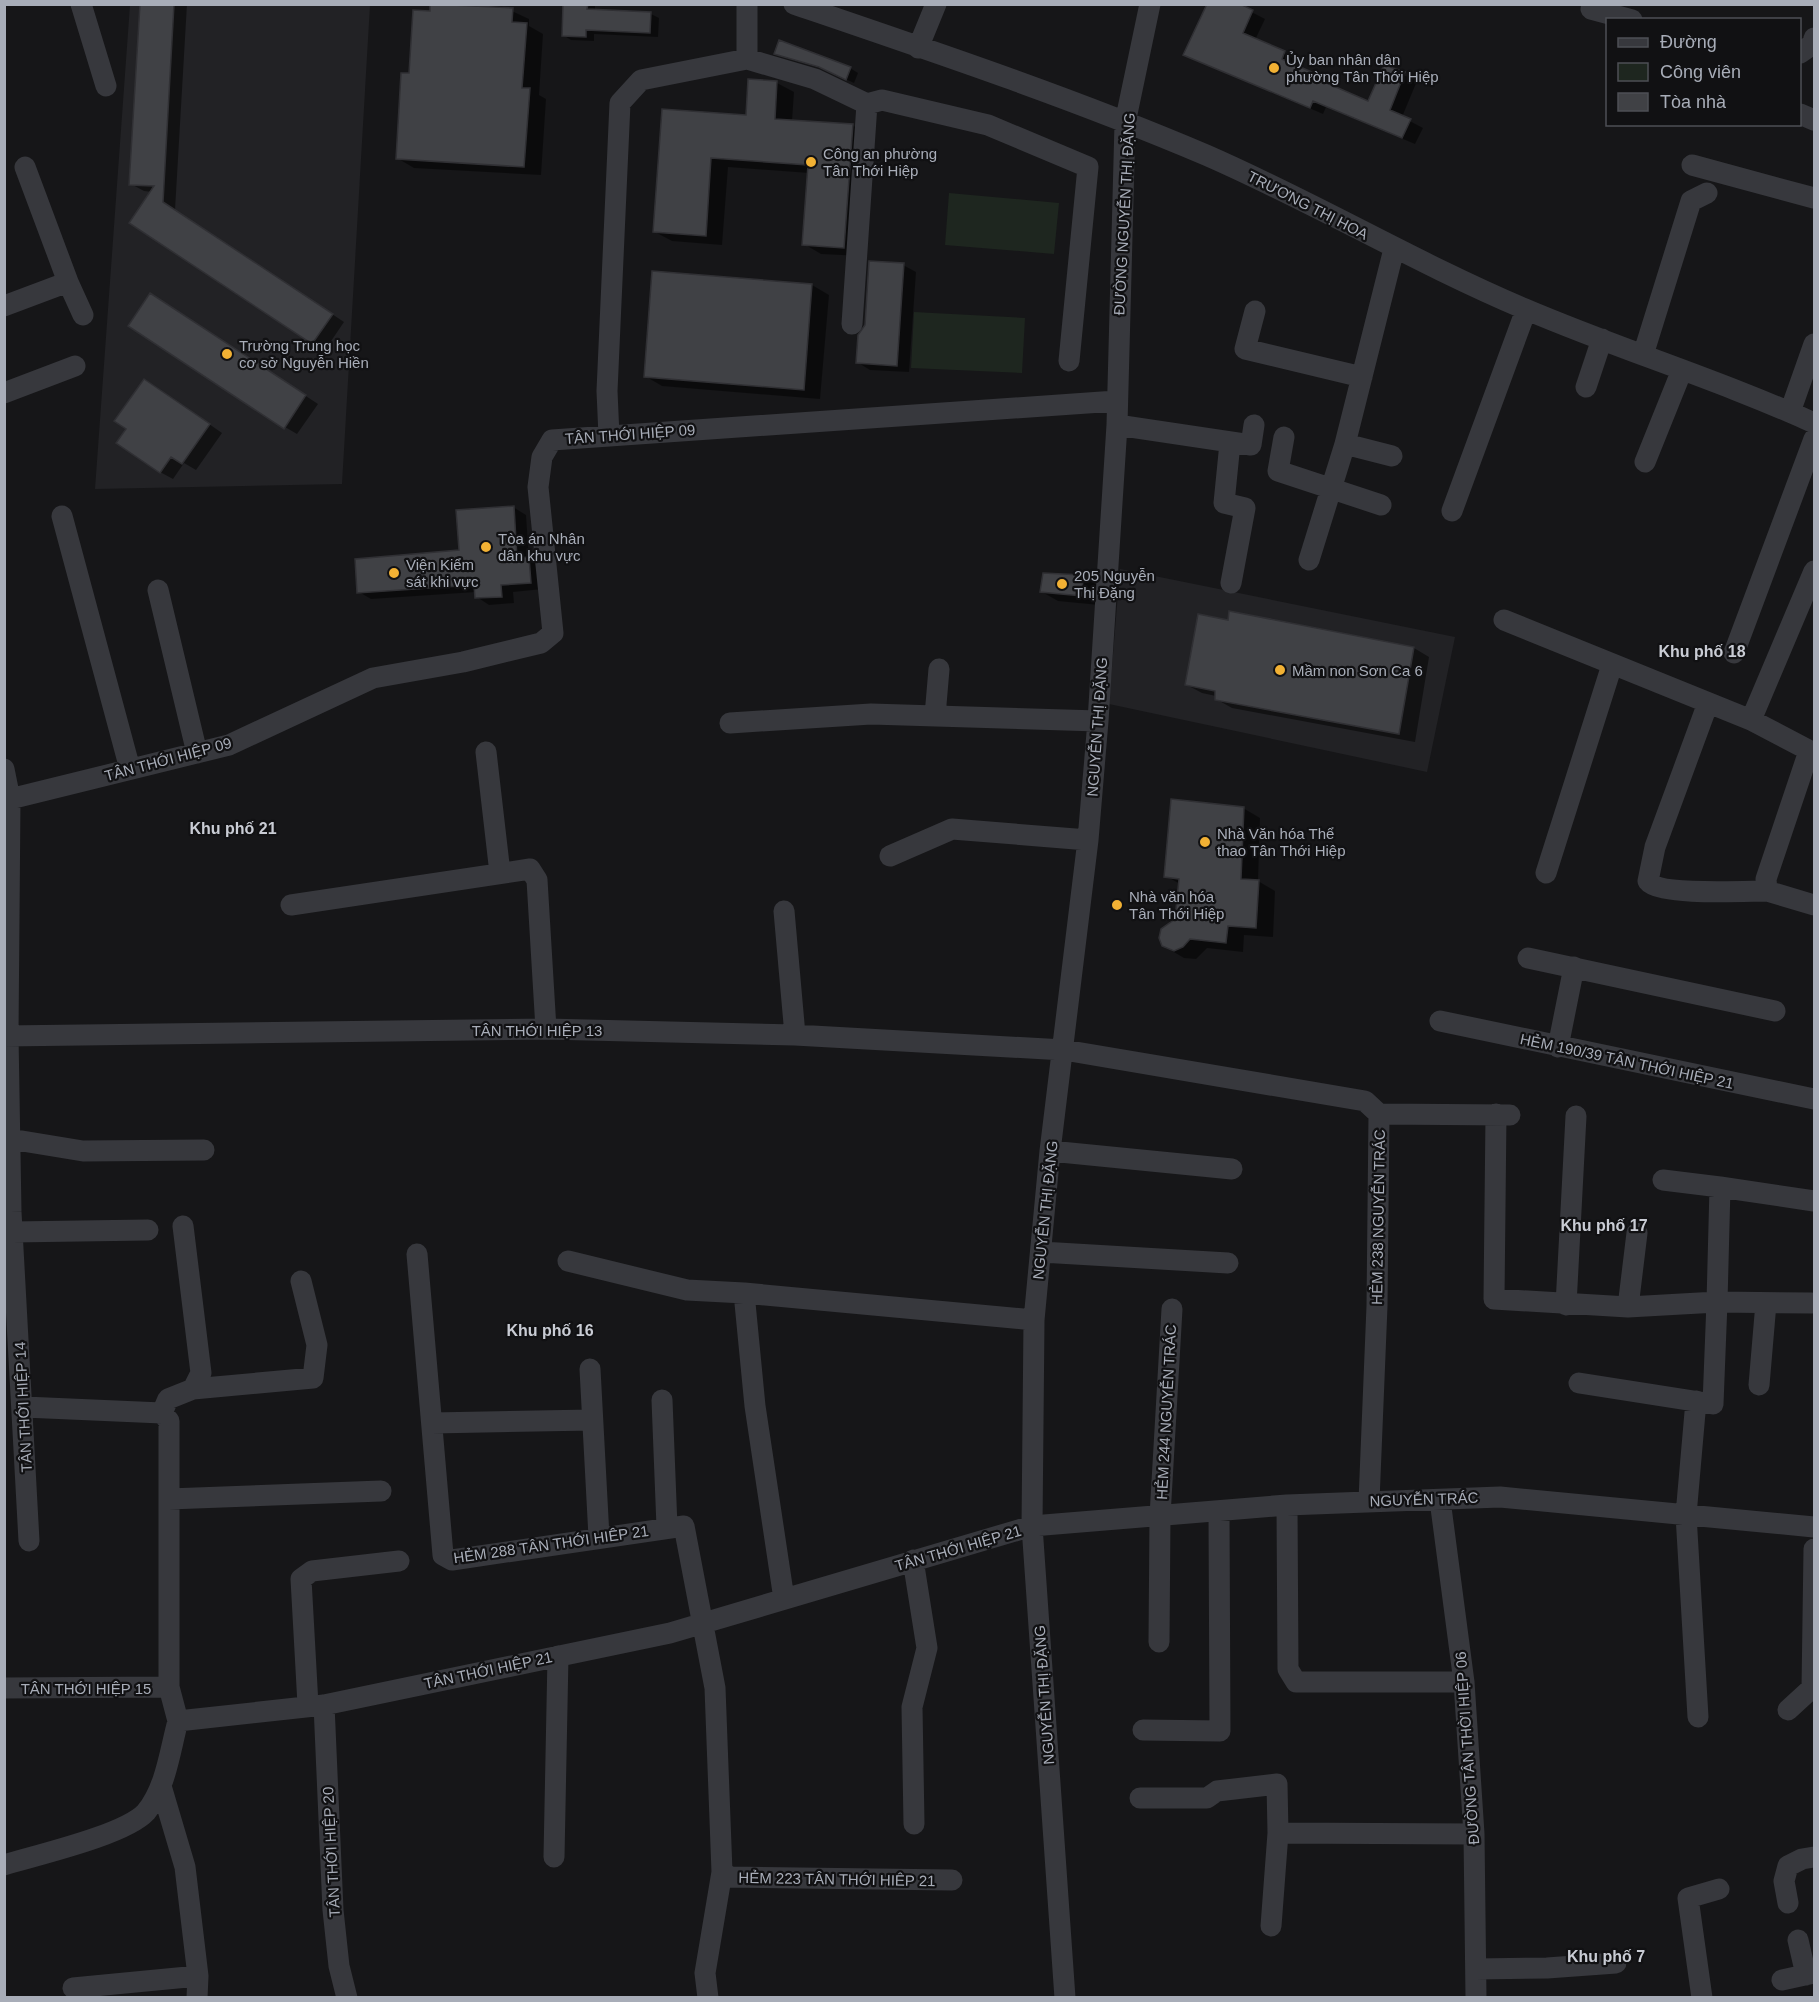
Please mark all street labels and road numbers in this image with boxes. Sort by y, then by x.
street label: ĐƯỜNG NGUYỄN THỊ ĐẶNG [1110,112,1138,316]
street label: TRƯƠNG THỊ HOA [1245,167,1371,243]
street label: TÂN THỚI HIỆP 09 [564,421,696,447]
street label: NGUYỄN THỊ ĐẶNG [1084,657,1110,797]
street label: TÂN THỚI HIỆP 09 [103,734,233,784]
street label: TÂN THỚI HIỆP 13 [472,1022,602,1039]
street label: HẺM 190/39 TÂN THỚI HIỆP 21 [1519,1030,1735,1092]
street label: HẺM 238 NGUYỄN TRÁC [1368,1129,1388,1305]
street label: NGUYỄN THỊ ĐẶNG [1029,1140,1061,1280]
street label: HẺM 244 NGUYỄN TRÁC [1153,1324,1179,1500]
street label: TÂN THỚI HIỆP 14 [11,1341,35,1473]
street label: NGUYỄN TRÁC [1369,1489,1479,1509]
street label: HẺM 288 TÂN THỚI HIÊP 21 [452,1522,650,1566]
street label: TÂN THỚI HIỆP 21 [893,1522,1023,1574]
street label: NGUYỄN THỊ ĐẶNG [1031,1625,1057,1765]
street label: TÂN THỚI HIỆP 21 [422,1648,554,1692]
street label: ĐƯỜNG TÂN THỜI HIỆP 06 [1452,1651,1482,1845]
street label: TÂN THỚI HIỆP 15 [21,1680,151,1697]
street label: TÂN THỚI HIỆP 20 [319,1786,343,1918]
street label: HẺM 223 TÂN THỚI HIÊP 21 [738,1869,936,1889]

